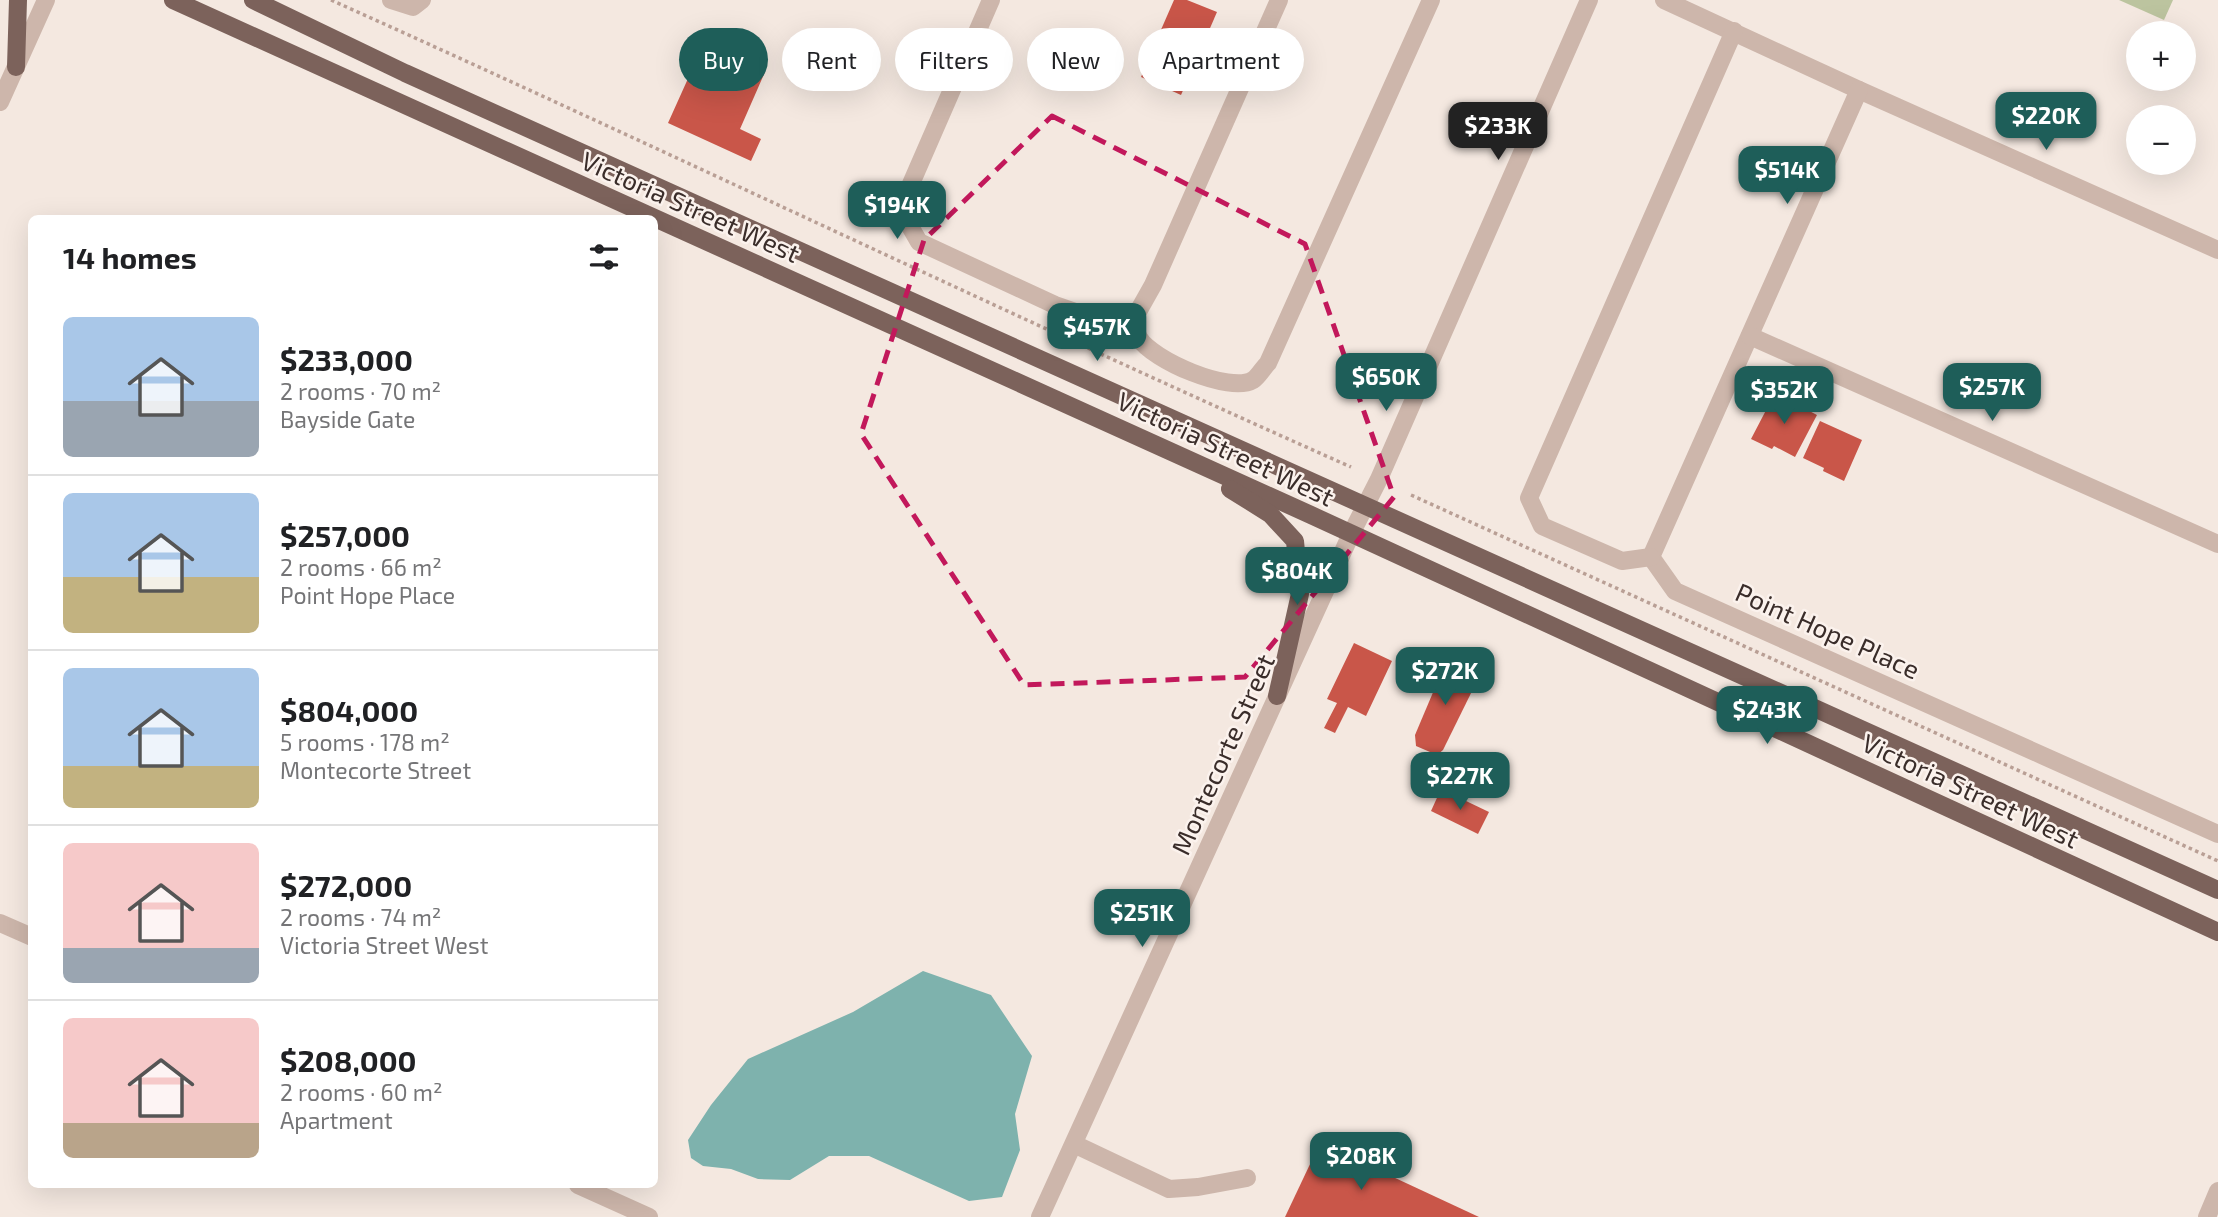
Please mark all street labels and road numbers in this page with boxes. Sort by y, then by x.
street label: Victoria Street West [577,144,805,268]
street label: Victoria Street West [1113,384,1339,512]
street label: Point Hope Place [1731,576,1925,684]
street label: Montecorte Street [1164,649,1280,859]
street label: Victoria Street West [1858,726,2084,854]

